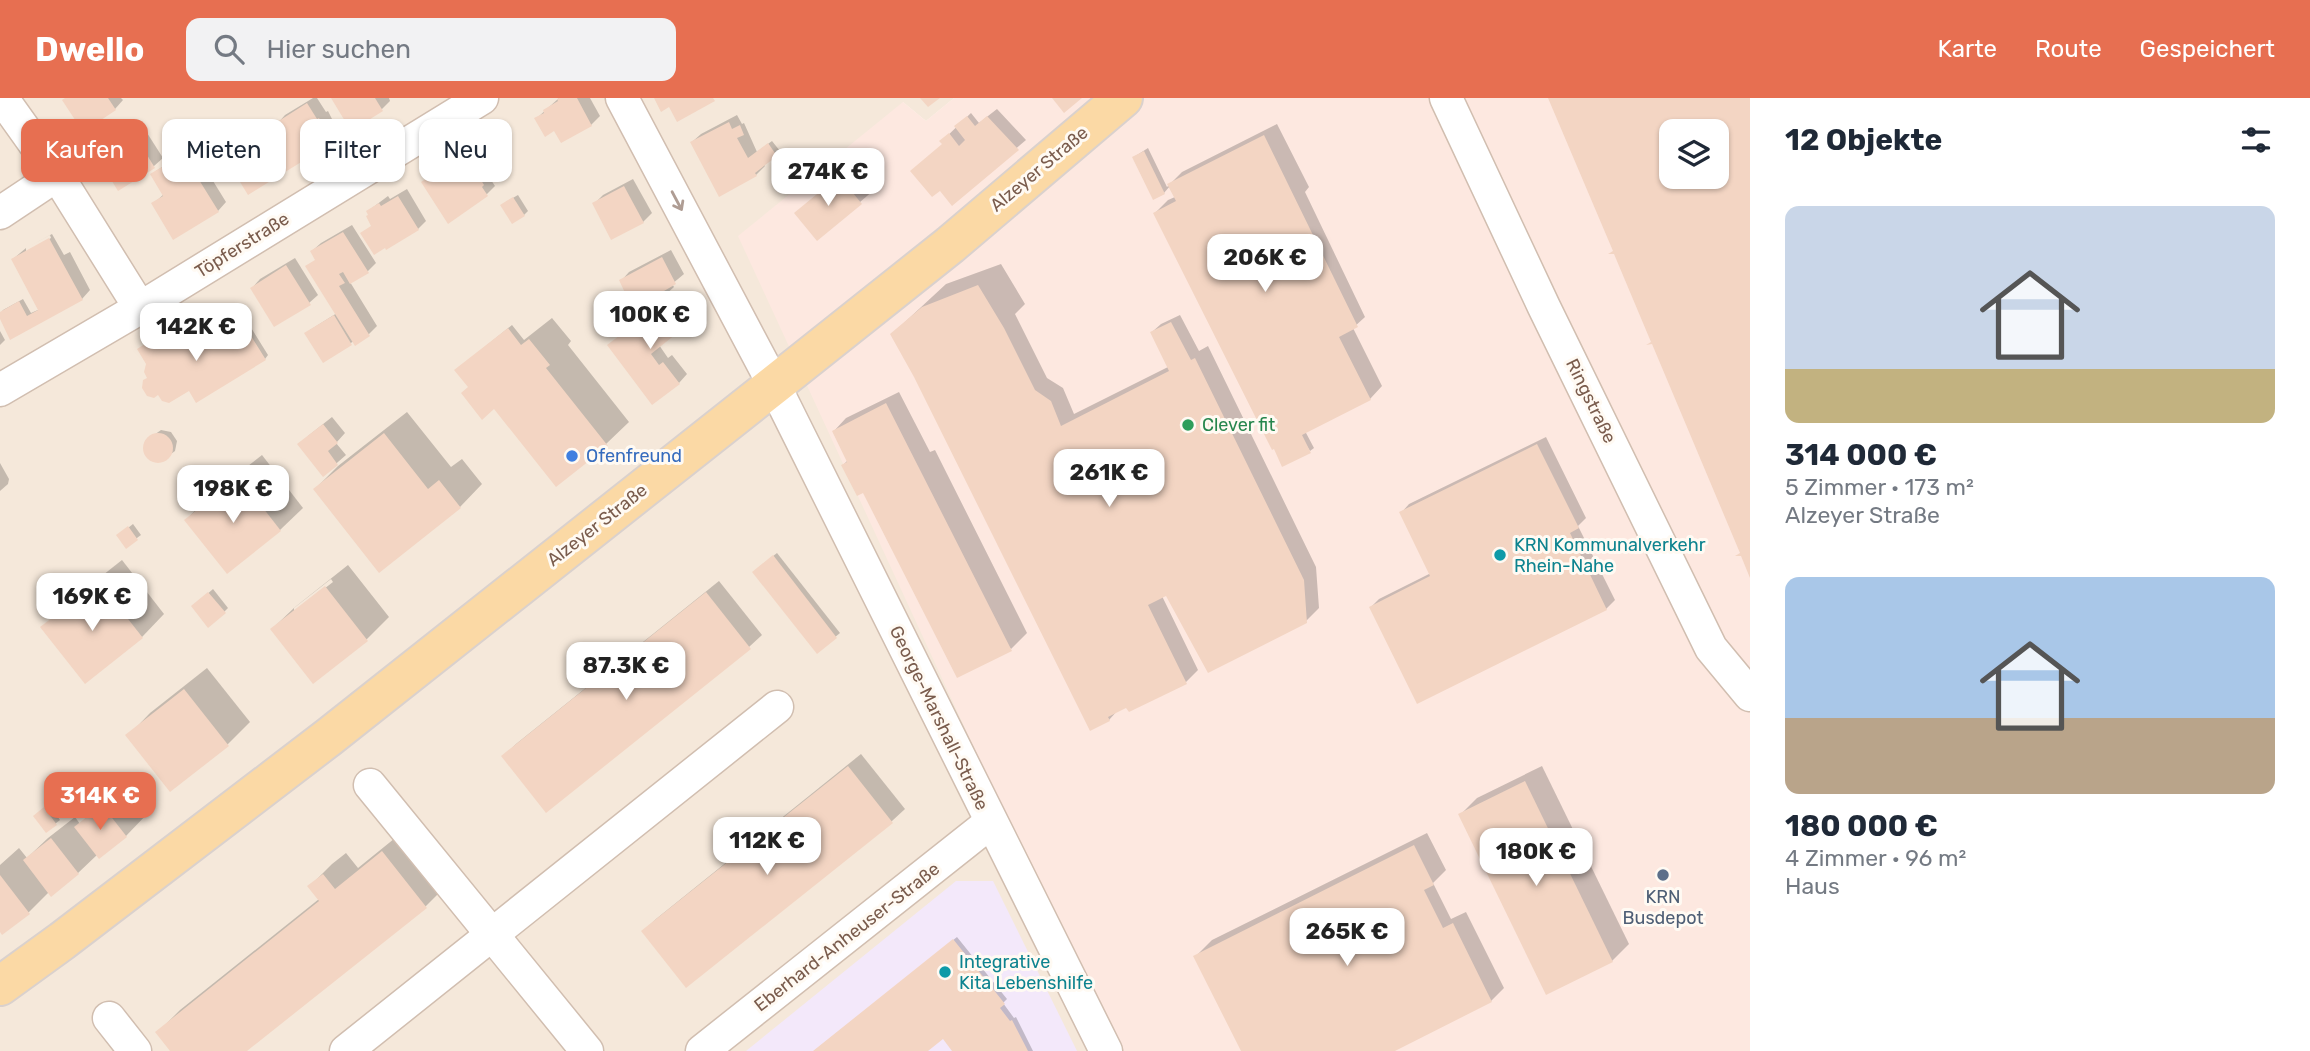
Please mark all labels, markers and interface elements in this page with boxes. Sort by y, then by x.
search box [186,18,676,81]
text: Dwello [35,30,144,69]
icon: search [210,30,248,68]
text: Hier suchen [266,34,411,65]
text: Karte [1938,35,1997,63]
text: Route [2035,35,2102,63]
text: Gespeichert [2140,35,2275,63]
chip: Kaufen [21,119,148,182]
chip: Mieten [162,119,286,182]
chip: Filter [300,119,405,182]
chip: Neu [419,119,512,182]
map controls [1659,119,1729,189]
button: layers [1659,119,1729,189]
icon: filters [2237,121,2275,159]
street label: Alzeyer Straße [985,122,1093,216]
text: 12 Objekte [1785,122,1942,158]
pin: 274K € [771,148,885,208]
text: 274K € [787,157,869,185]
one-way arrow [670,191,684,211]
street label: Töpferstraße [191,207,293,283]
pin: 206K € [1208,234,1322,294]
text: 206K € [1223,243,1307,271]
icon: home [1967,252,2093,378]
pin: 100K € [593,292,707,351]
text: 100K € [610,300,690,328]
pin: 142K € [139,303,253,363]
text: 142K € [156,312,236,340]
street label: Ringstraße [1561,355,1621,447]
place label: Clever fit [1202,414,1275,436]
marker: Clever fit [1180,417,1196,433]
text: 314 000 € [1785,437,1937,473]
place label: Ofenfreund [586,445,682,467]
marker: Ofenfreund [564,448,580,464]
pin: 261K € [1052,450,1166,509]
text: 261K € [1070,458,1148,486]
pin: 198K € [176,466,290,525]
text: 5 Zimmer · 173 m² [1785,473,1974,501]
text: 198K € [193,474,273,502]
street label: Alzeyer Straße [542,479,652,571]
text: Alzeyer Straße [1785,501,1940,529]
place label: KRN Kommunalverkehr Rhein-Nahe [1514,534,1706,577]
marker: KRN Kommunalverkehr Rhein-Nahe [1492,547,1508,563]
pin: 169K € [35,574,149,633]
text: 169K € [52,582,132,610]
street label: George-Marshall-Straße [885,622,993,814]
icon: home [1967,623,2093,749]
pin: 87.3K € [561,642,691,702]
text: 87.3K € [582,651,670,679]
pin: 314K € [43,772,157,832]
text: 314K € [60,781,140,809]
text: 180 000 € [1785,808,1938,844]
pin: 112K € [710,818,824,877]
text: 112K € [729,826,805,854]
pin: 180K € [1479,828,1593,888]
text: 180K € [1496,837,1576,865]
text: 4 Zimmer · 96 m² [1785,844,1966,872]
street label: Eberhard-Anheuser-Straße [750,858,944,1016]
marker: KRN Busdepot [1655,867,1671,883]
text: Haus [1785,872,1840,900]
place label: KRN Busdepot [1623,886,1703,929]
pin: 265K € [1290,908,1404,968]
text: 265K € [1306,917,1388,945]
place label: Integrative Kita Lebenshilfe [959,951,1093,994]
marker: Integrative Kita Lebenshilfe [937,964,953,980]

